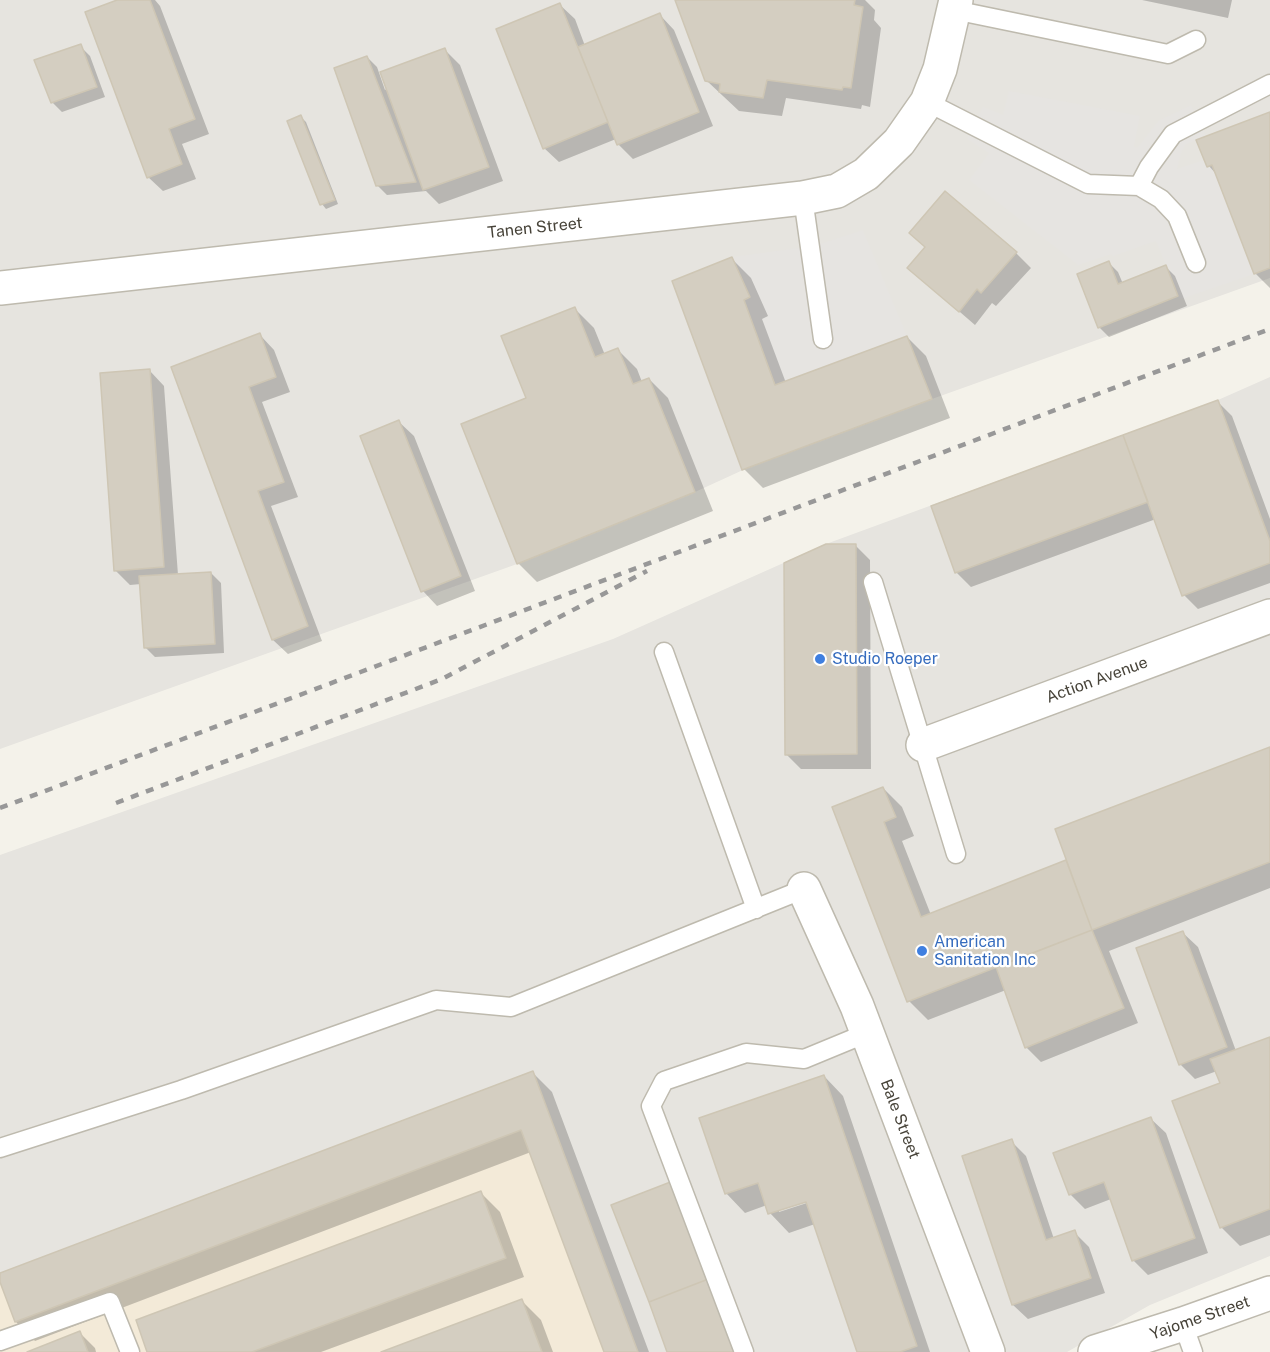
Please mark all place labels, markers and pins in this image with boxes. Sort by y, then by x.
place label: Studio Roeper [832,649,938,669]
marker: Studio Roeper [813,652,827,666]
place label: American Sanitation Inc [934,932,1036,970]
marker: American Sanitation Inc [915,944,929,958]

